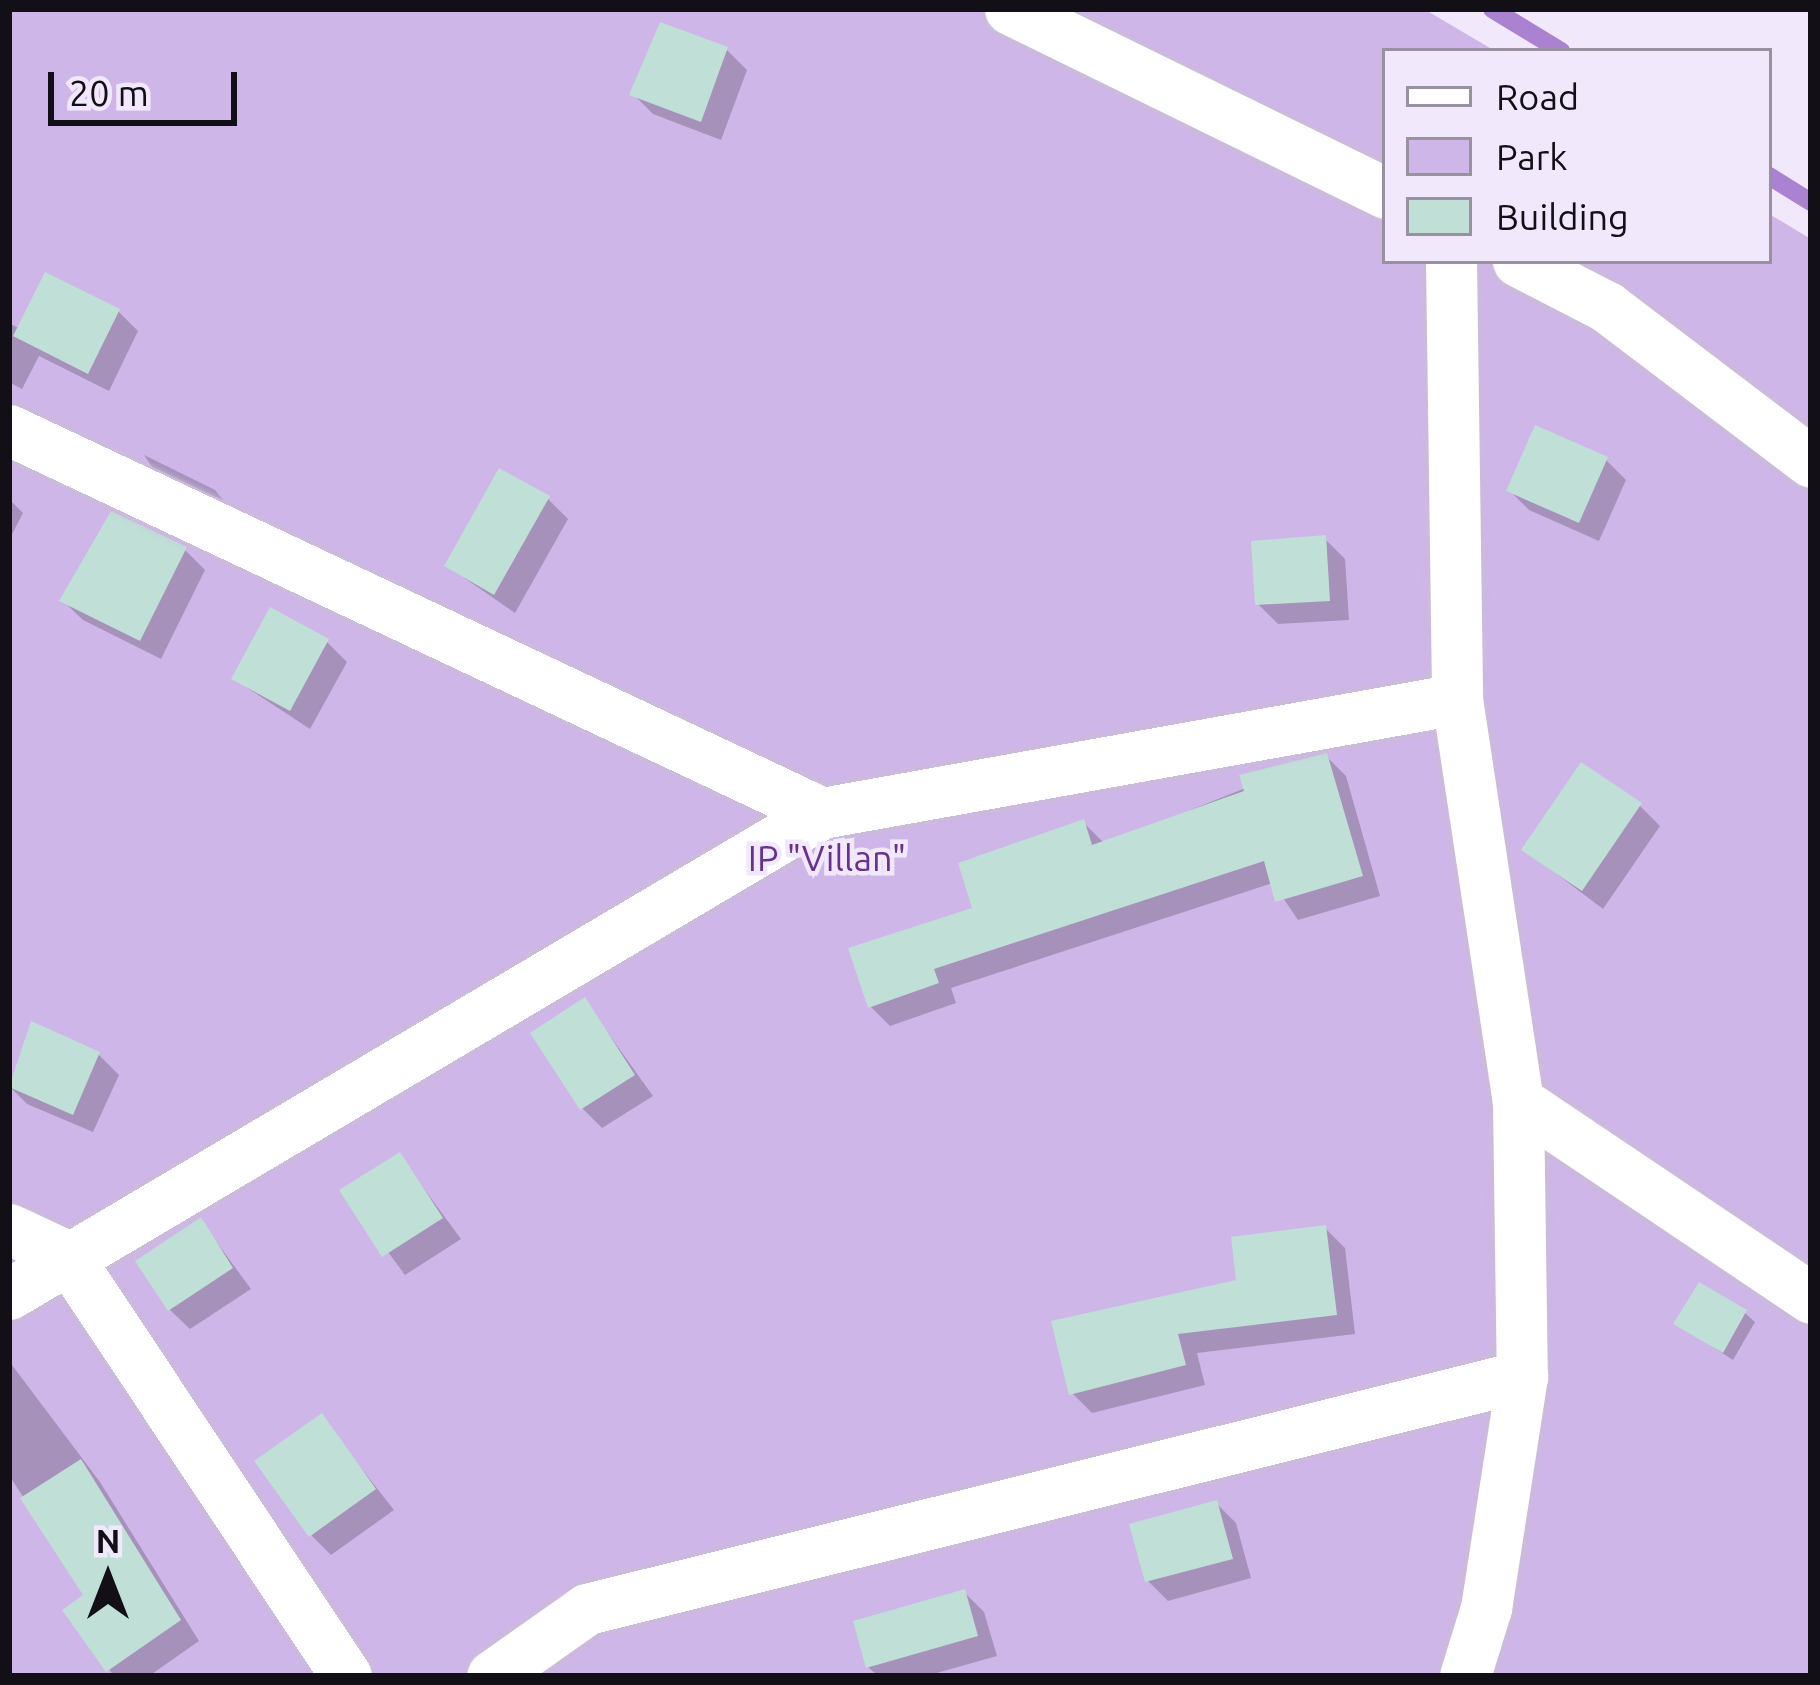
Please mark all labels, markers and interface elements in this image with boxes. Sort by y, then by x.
scale bar [54,48,243,122]
legend [1382,48,1772,264]
text: 20 m [69,72,149,113]
text: Road [1496,76,1579,117]
text: Park [1496,136,1568,177]
text: Building [1496,196,1629,237]
park label: IP "Villan" [748,836,906,880]
north arrow [48,1517,168,1637]
text: N [96,1522,120,1559]

